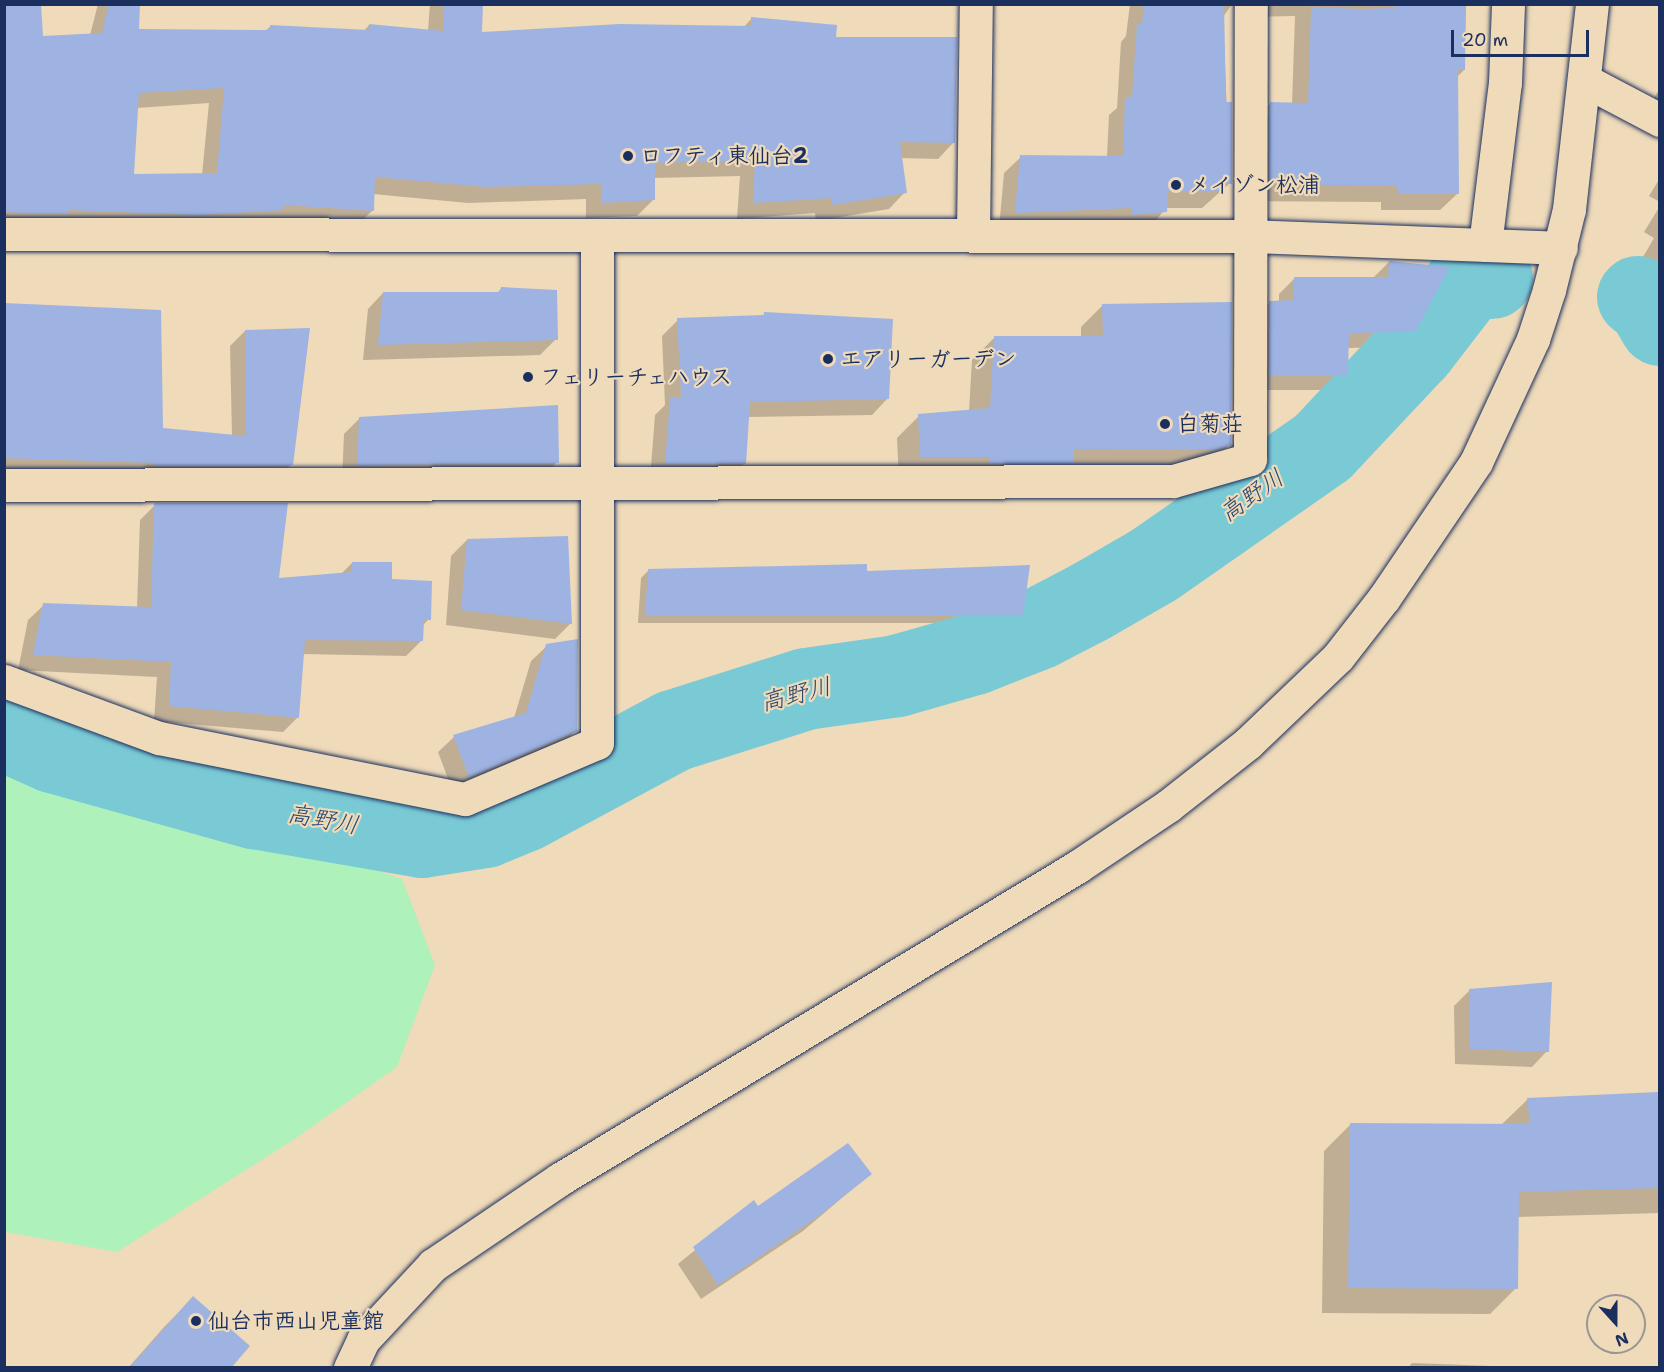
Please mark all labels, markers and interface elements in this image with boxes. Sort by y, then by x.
scale bar [1454,18,1592,56]
text: 20 m [1462,28,1508,52]
place label: ロフティ東仙台2 [640,143,809,169]
marker: ロフティ東仙台2 [621,149,635,163]
place label: メイゾン松浦 [1188,172,1320,198]
marker: メイゾン松浦 [1169,178,1183,192]
place label: エアリーガーデン [840,346,1016,372]
marker: エアリーガーデン [821,352,835,366]
place label: フェリーチェハウス [540,364,738,390]
marker: フェリーチェハウス [521,370,535,384]
place label: 白菊荘 [1177,411,1243,437]
marker: 白菊荘 [1158,417,1172,431]
water label: 高野川 [1214,464,1290,528]
water label: 高野川 [758,672,834,718]
water label: 高野川 [285,800,361,840]
north arrow [1586,1294,1646,1354]
place label: 仙台市西山児童館 [208,1308,384,1334]
marker: 仙台市西山児童館 [189,1314,203,1328]
text: N [1612,1327,1632,1351]

